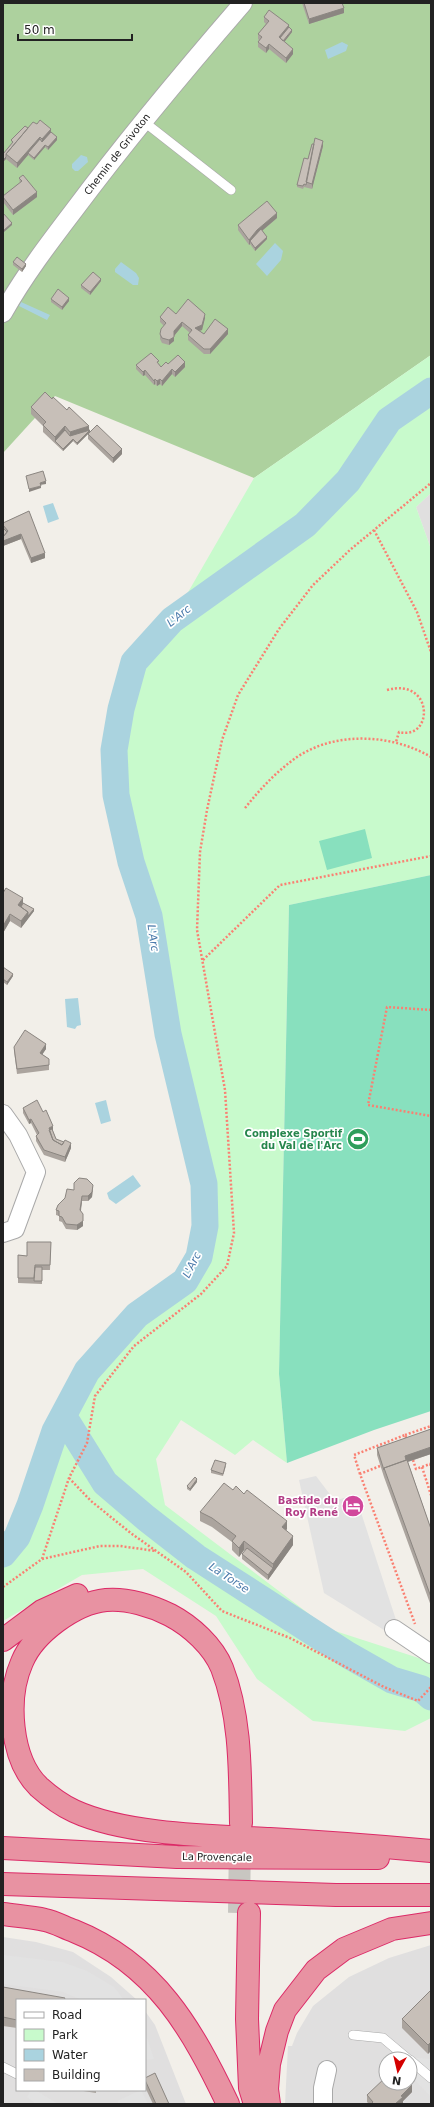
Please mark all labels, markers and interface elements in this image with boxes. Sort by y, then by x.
scale bar [18,16,132,42]
text: 50 m [24,23,55,37]
street label: Chemin de Grivoton [82,111,152,197]
water label: L'Arc [164,602,194,630]
water label: L'Arc [144,924,162,952]
sports icon: Complexe Sportif du Val de l'Arc [345,1126,371,1152]
place label: Complexe Sportif du Val de l'Arc [245,1128,343,1151]
water label: L'Arc [180,1250,204,1280]
hotel icon: Bastide du Roy René [340,1493,366,1519]
place label: Bastide du Roy René [278,1495,338,1518]
water label: La Torse [206,1560,252,1596]
street label: La Provençale [182,1851,252,1863]
legend [16,1999,146,2091]
text: Road [52,2008,82,2022]
text: Park [52,2028,78,2042]
text: Water [52,2048,88,2062]
north arrow [378,2051,418,2091]
text: Building [52,2068,101,2082]
text: N [391,2073,402,2087]

